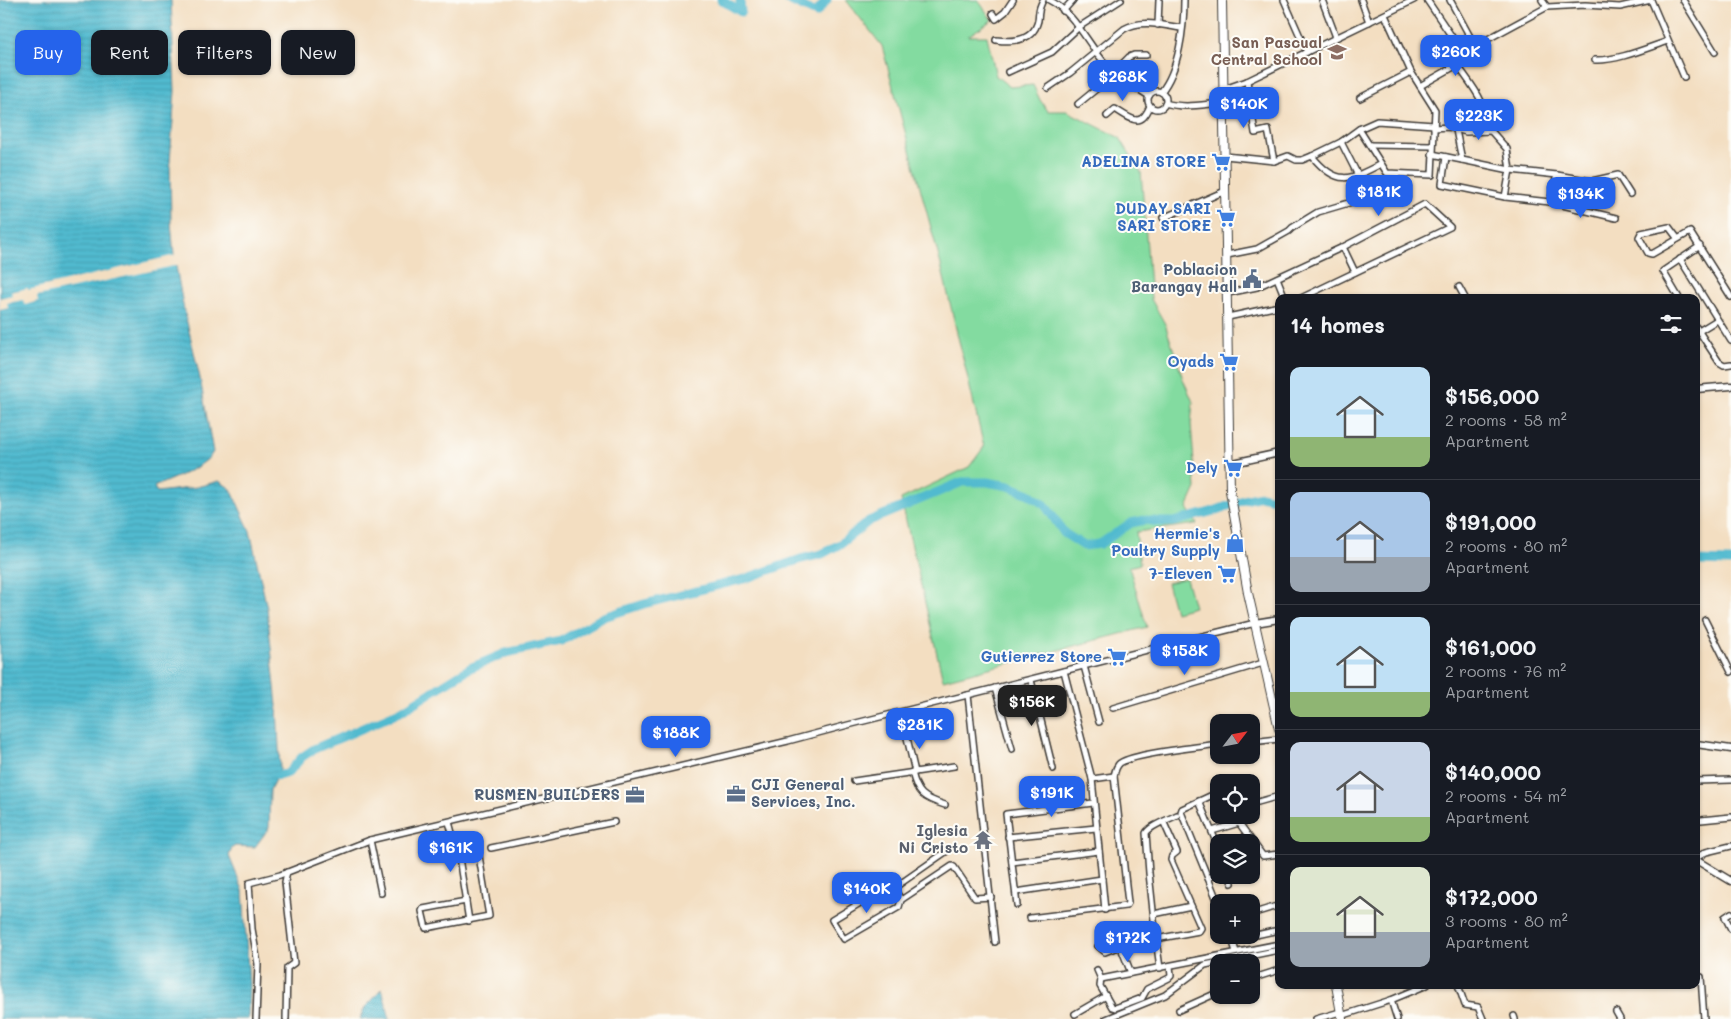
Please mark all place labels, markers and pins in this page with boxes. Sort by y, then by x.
place label: San Pascual Central School [1211,32,1322,69]
pin: $260K [1421,34,1491,77]
school or university icon: San Pascual Central School [1326,41,1348,63]
pin: $268K [1088,59,1158,102]
pin: $140K [1209,86,1279,129]
pin: $223K [1444,98,1514,141]
place label: ADELINA STORE [1081,151,1206,171]
supermarket icon: ADELINA STORE [1210,151,1232,173]
pin: $181K [1344,174,1414,217]
pin: $134K [1546,176,1616,219]
place label: DUDAY SARI SARI STORE [1115,198,1211,235]
supermarket icon: DUDAY SARI SARI STORE [1215,207,1237,229]
place label: Poblacion Barangay Hall [1131,259,1237,296]
public building icon: Poblacion Barangay Hall [1241,268,1263,290]
place label: Oyads [1167,351,1214,371]
supermarket icon: Oyads [1218,351,1240,373]
place label: Dely [1186,457,1218,477]
supermarket icon: Dely [1222,457,1244,479]
place label: Hermie's Poultry Supply [1111,523,1220,560]
shop icon: Hermie's Poultry Supply [1224,532,1246,554]
place label: 7-Eleven [1149,563,1212,583]
supermarket icon: 7-Eleven [1216,563,1238,585]
pin: $158K [1150,634,1220,676]
place label: Gutierrez Store [981,646,1102,666]
supermarket icon: Gutierrez Store [1106,646,1128,668]
pin: $156K [997,684,1067,727]
pin: $281K [885,708,955,750]
pin: $188K [641,716,711,758]
place label: CJI General Services, Inc. [751,774,856,811]
pin: $191K [1017,776,1087,818]
office icon: CJI General Services, Inc. [725,783,747,805]
place label: RUSMEN BUILDERS [474,784,620,804]
office icon: RUSMEN BUILDERS [624,784,646,806]
place label: Iglesia Ni Cristo [899,820,968,857]
temple icon: Iglesia Ni Cristo [972,829,994,851]
pin: $161K [416,830,486,873]
pin: $140K [832,872,902,914]
pin: $172K [1093,920,1163,963]

